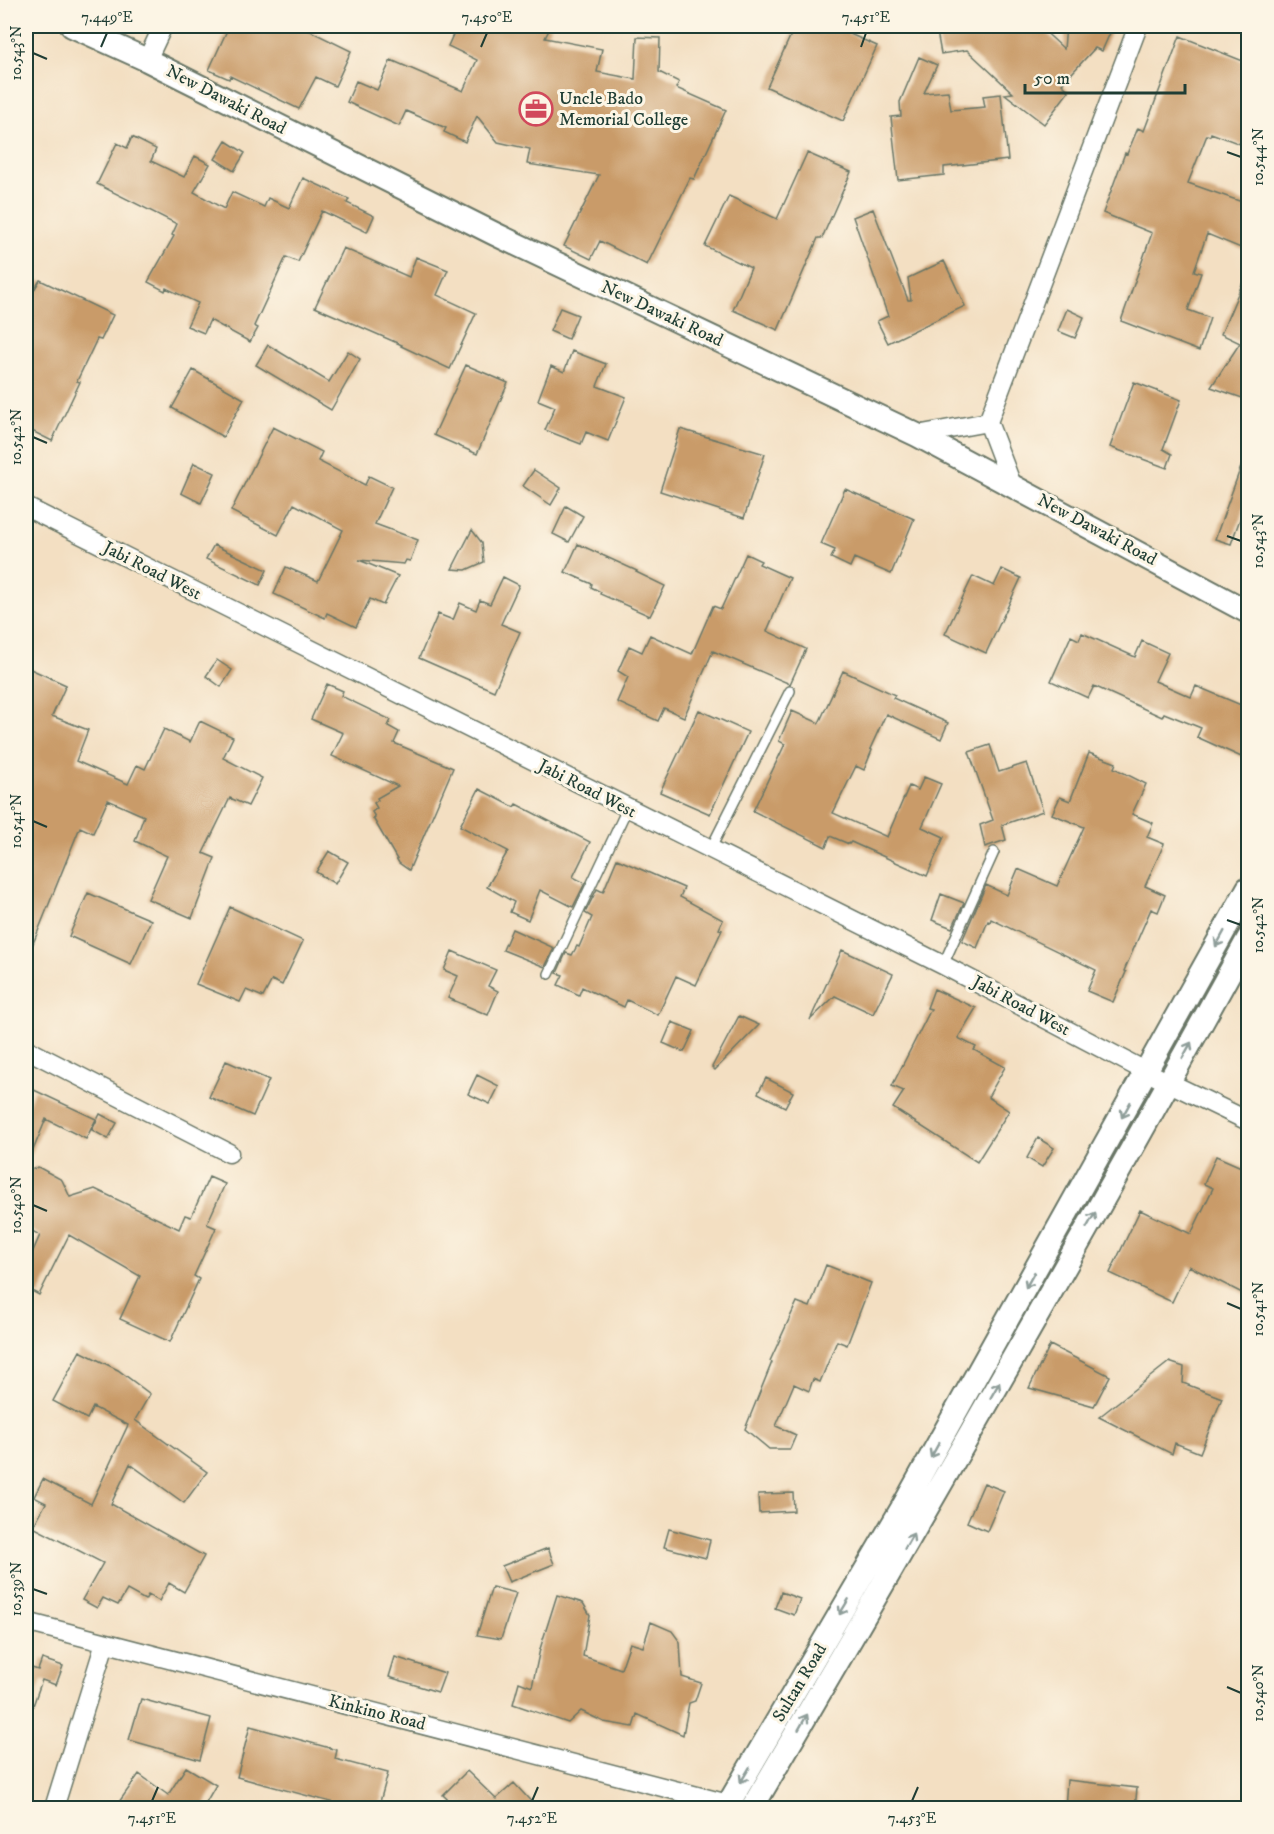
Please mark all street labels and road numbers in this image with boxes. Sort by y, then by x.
street label: New Dawaki Road [162,60,290,140]
street label: New Dawaki Road [598,276,727,352]
street label: New Dawaki Road [1034,489,1160,571]
street label: Jabi Road West [97,536,205,605]
street label: Jabi Road West [532,754,640,823]
street label: Jabi Road West [967,970,1074,1041]
street label: Sultan Road [768,1640,832,1726]
street label: Kinkino Road [326,1690,428,1736]

